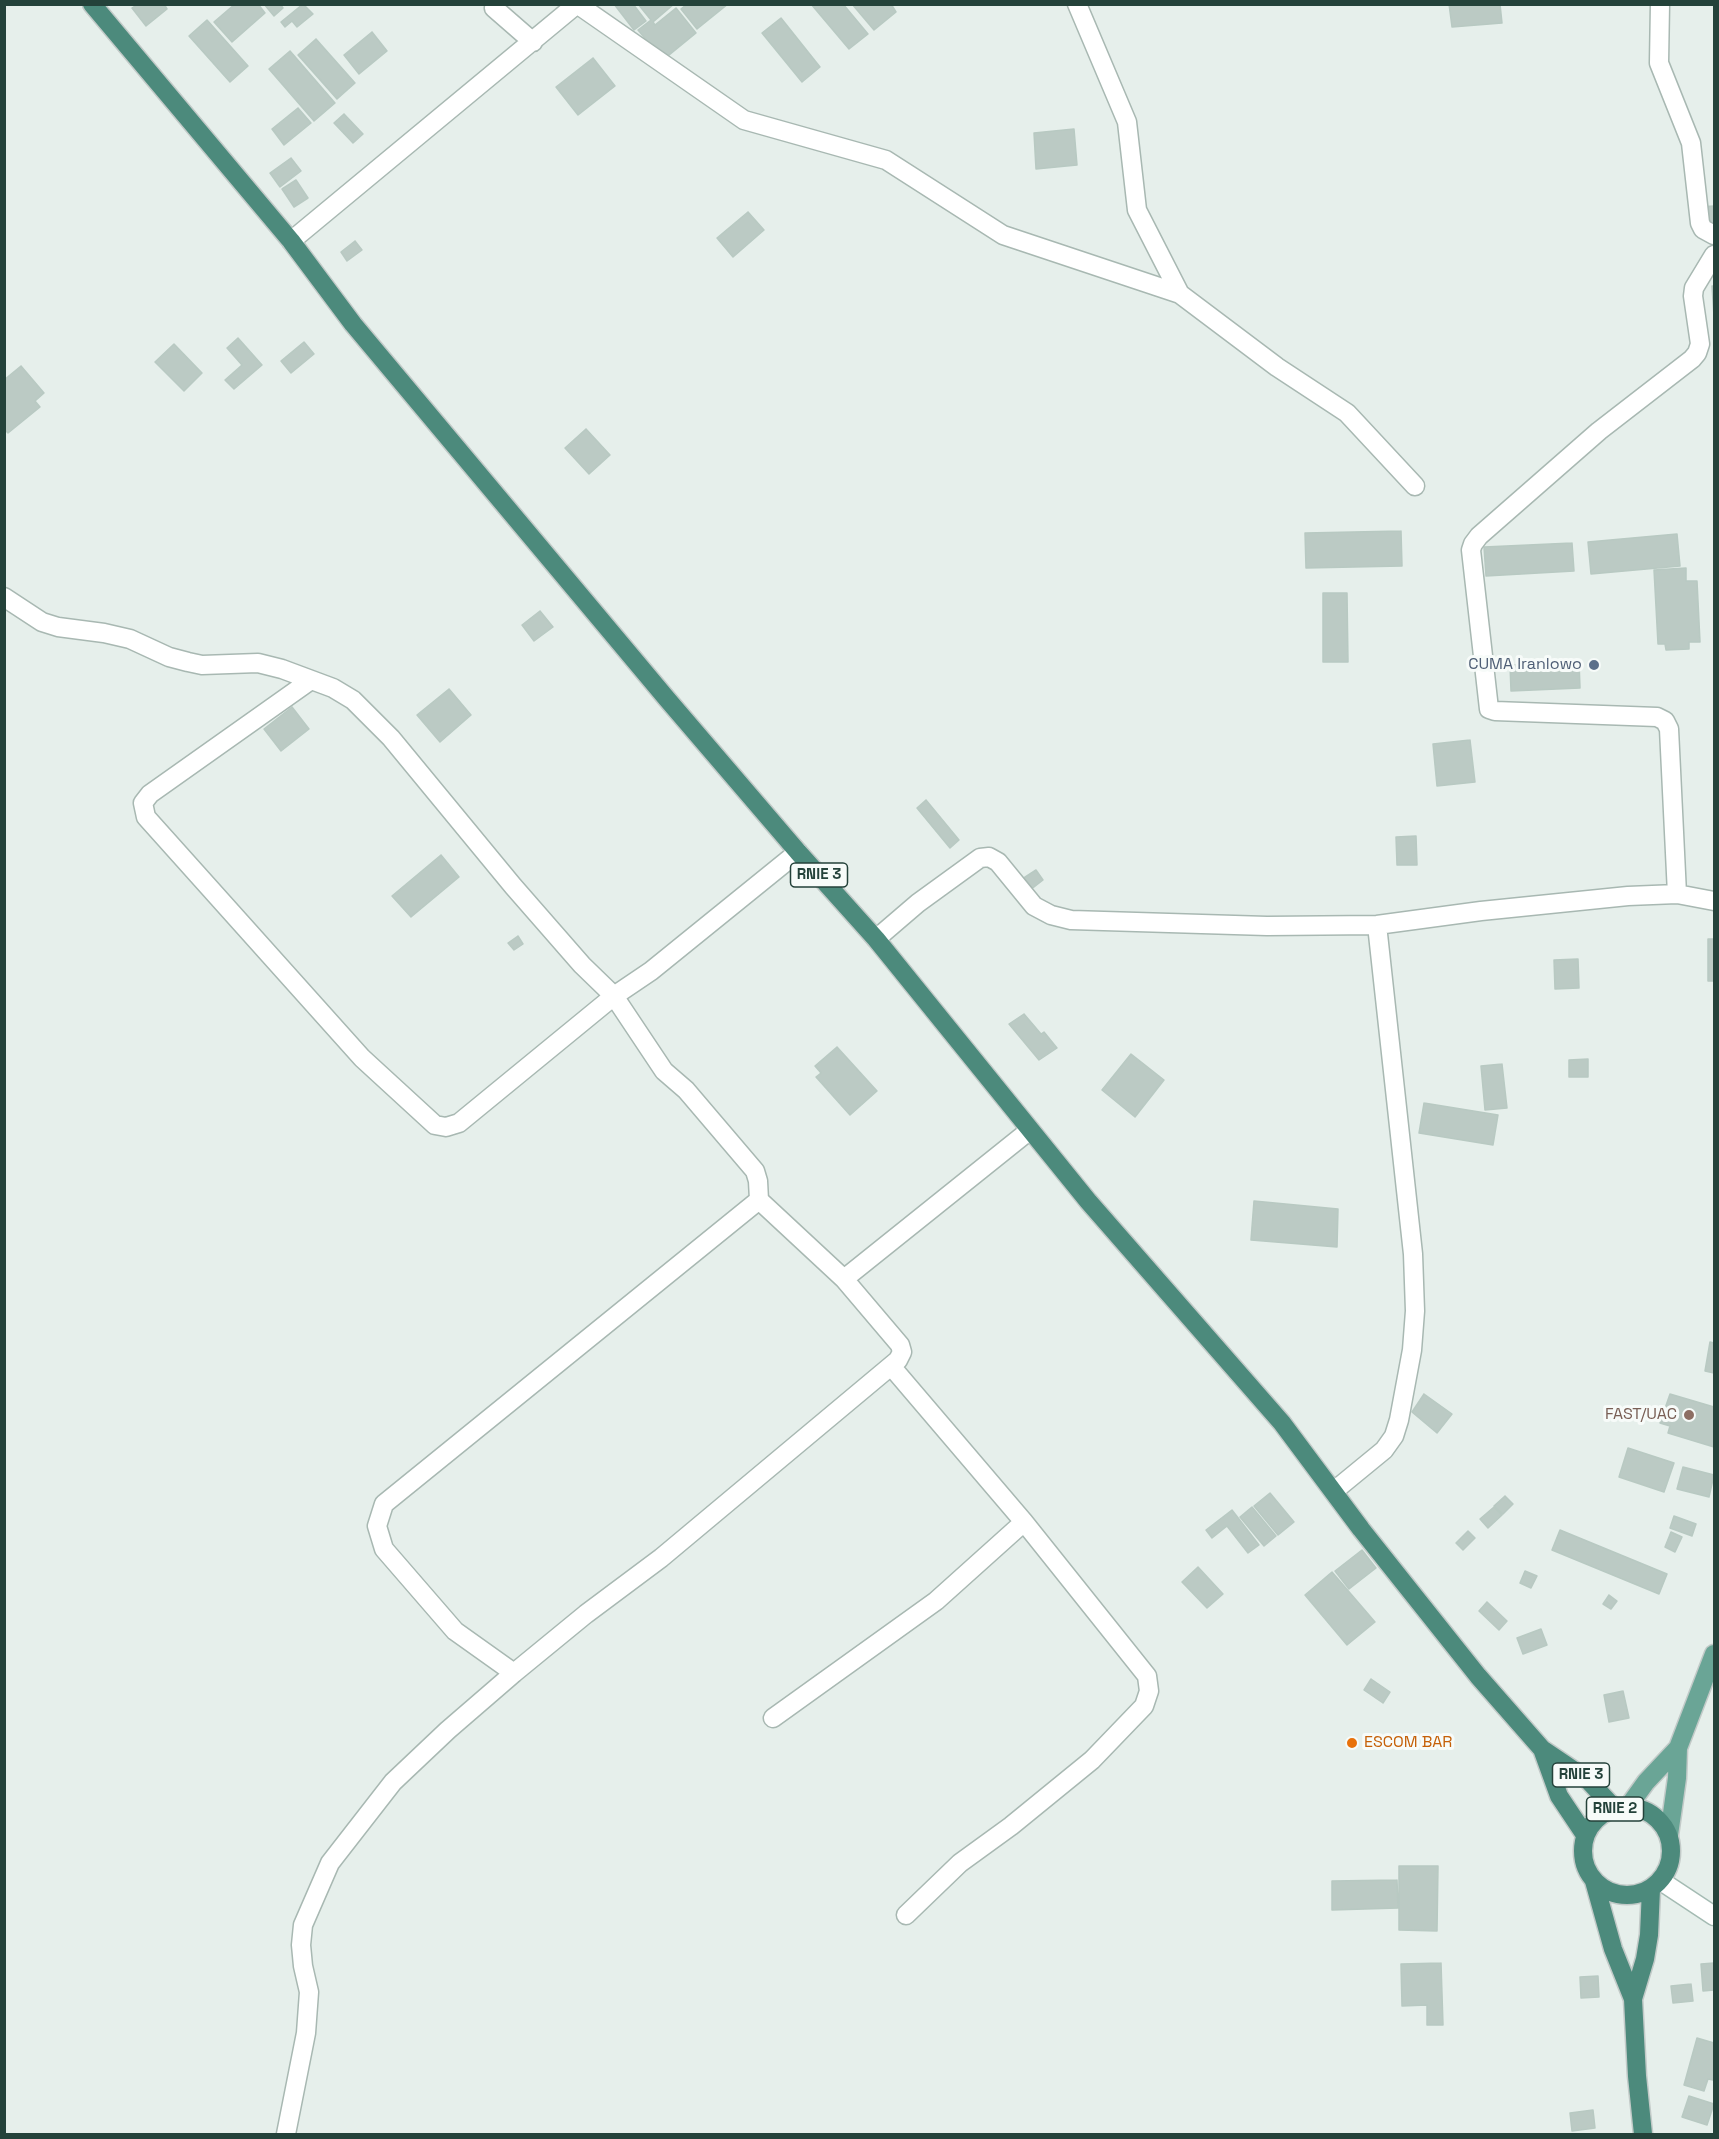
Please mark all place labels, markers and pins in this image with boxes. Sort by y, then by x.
place label: CUMA Iranlowo [1468,655,1582,675]
marker: CUMA Iranlowo [1587,658,1601,672]
place label: FAST/UAC [1605,1405,1677,1425]
marker: FAST/UAC [1682,1408,1696,1422]
place label: ESCOM BAR [1364,1733,1452,1753]
marker: ESCOM BAR [1345,1736,1359,1750]

